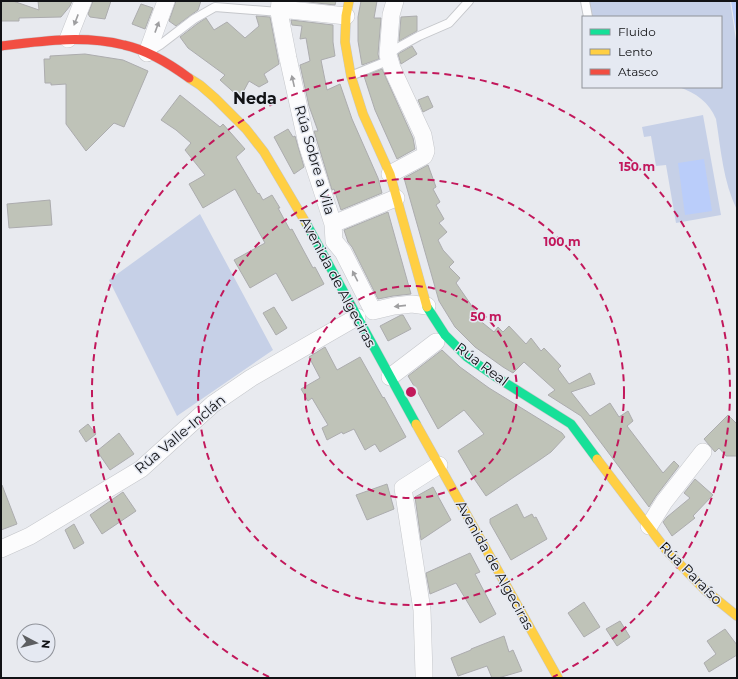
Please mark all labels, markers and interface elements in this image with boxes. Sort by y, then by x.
one-way arrow [72,14,78,26]
legend [582,16,722,88]
one-way arrow [154,21,160,33]
text: Fluido [618,24,656,39]
text: Lento [618,44,653,59]
text: Atasco [618,64,658,79]
one-way arrow [289,75,295,88]
district label: Neda [233,89,277,108]
street label: Rúa Sobre a Vila [291,103,339,217]
text: 150 m [619,159,655,174]
street label: Avenida de Algeciras [296,214,380,351]
text: 100 m [544,234,580,249]
one-way arrow [352,270,358,282]
one-way arrow [394,302,406,309]
text: 50 m [470,309,502,324]
street label: Rúa Real [452,338,512,390]
centre of rings [404,385,418,399]
street label: Rúa Valle-Inclán [131,391,229,477]
street label: Avenida de Algeciras [452,497,538,633]
street label: Rúa Paraíso [656,538,727,609]
north arrow [16,623,56,663]
text: N [38,639,53,649]

